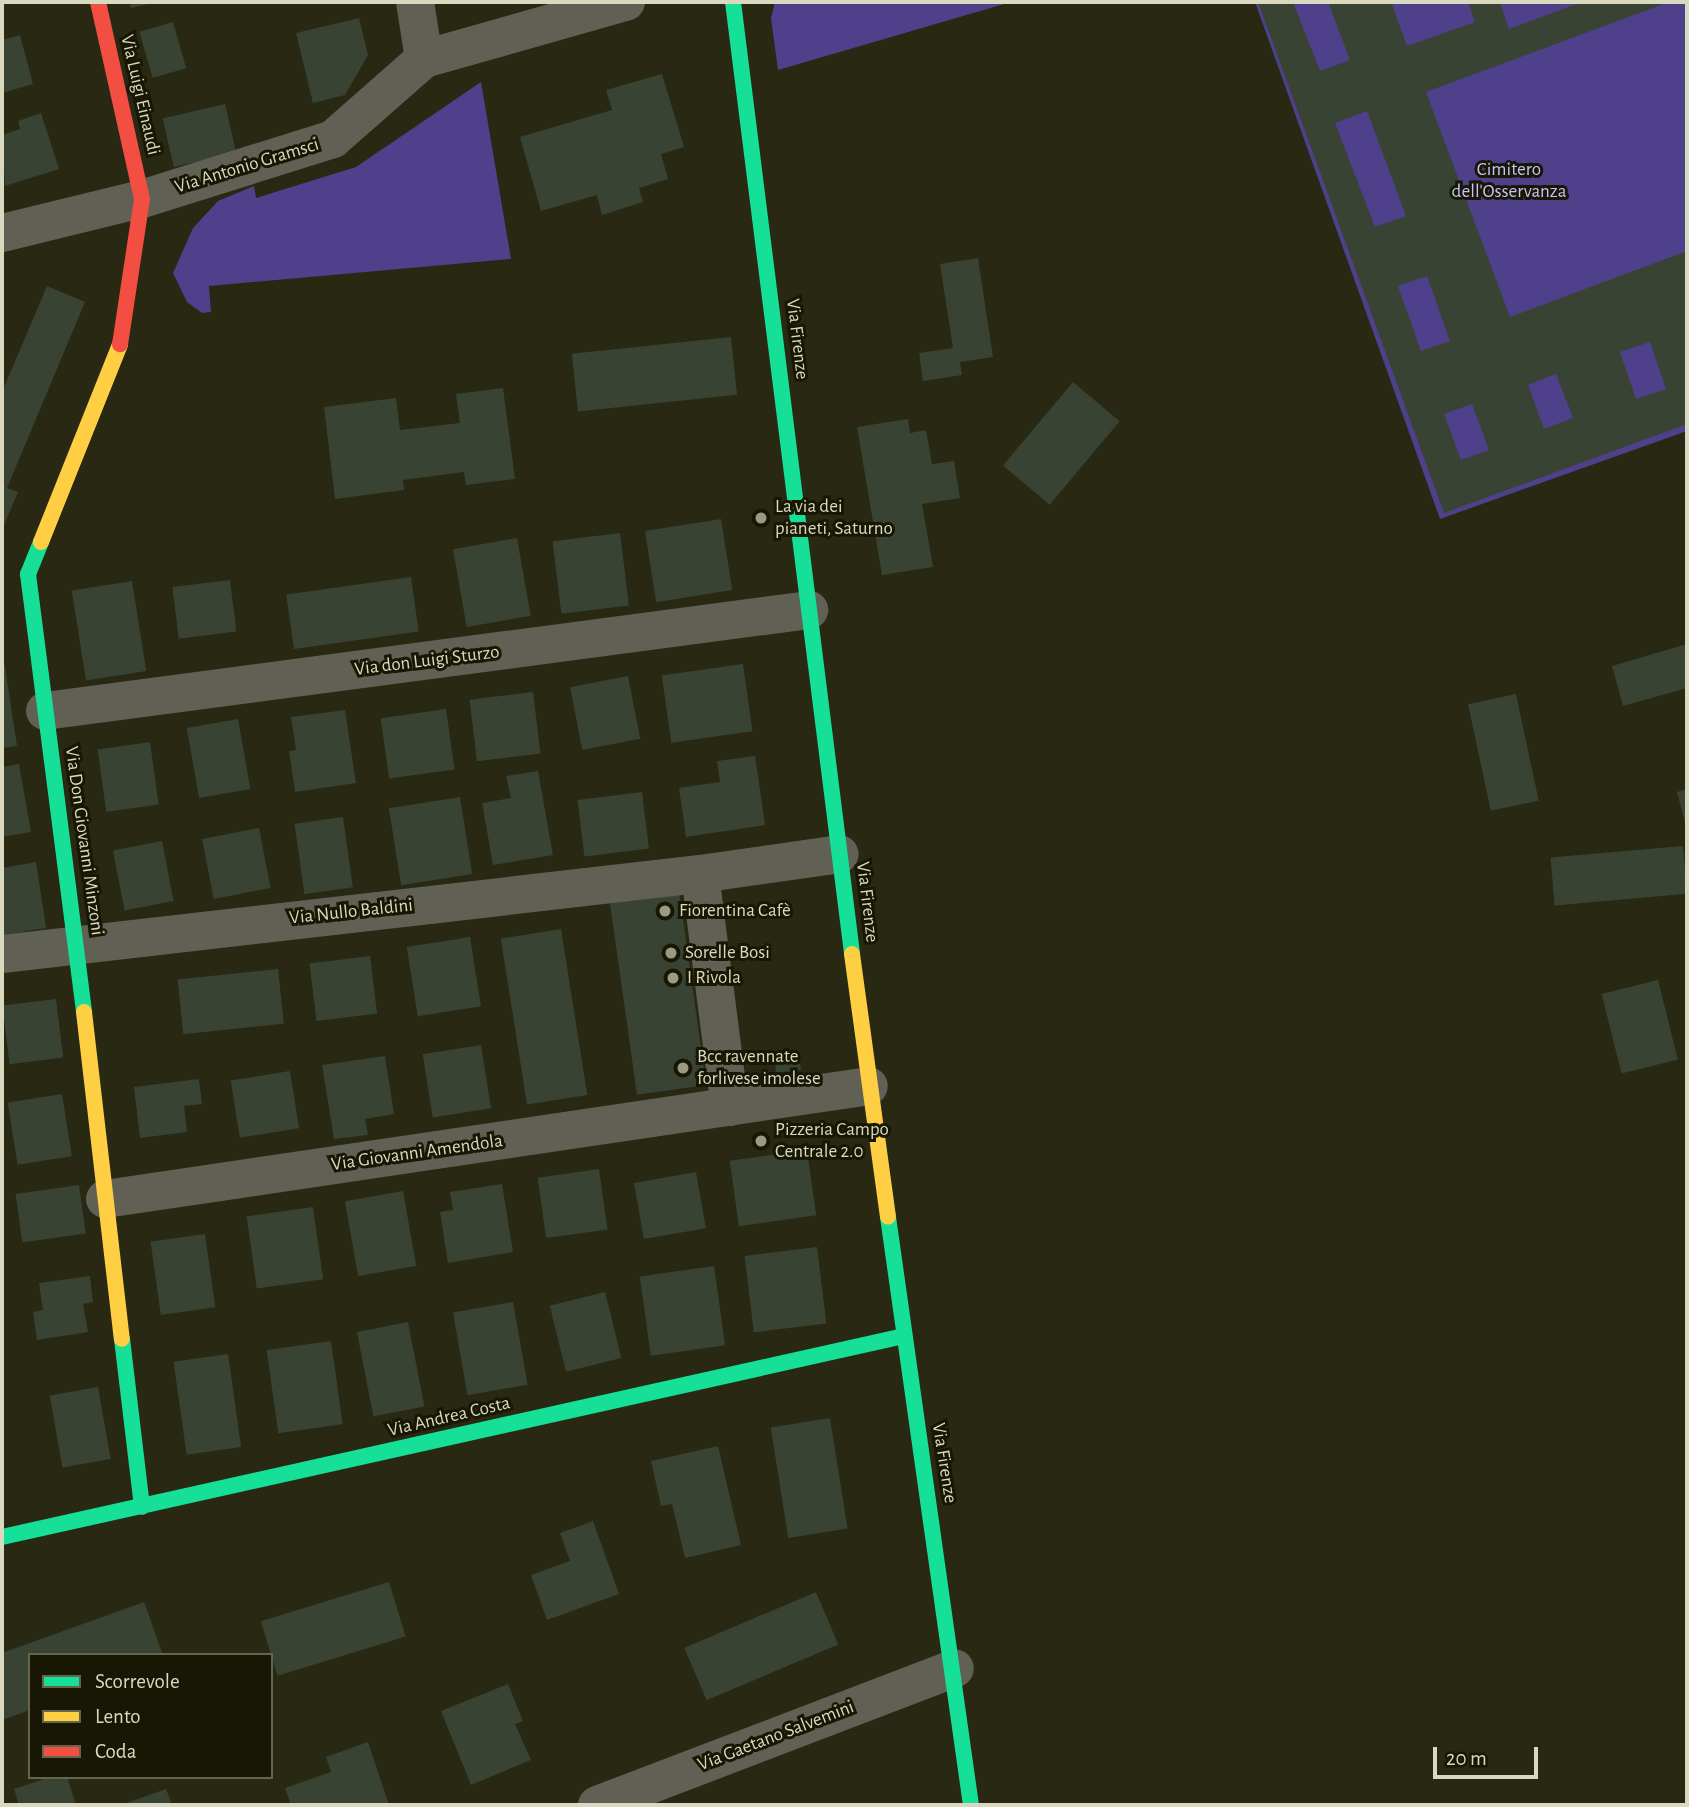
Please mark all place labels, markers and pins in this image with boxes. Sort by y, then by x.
place label: La via dei pianeti, Saturno [775,496,893,540]
marker: La via dei pianeti, Saturno [753,510,769,526]
place label: Fiorentina Cafè [679,900,791,922]
marker: Fiorentina Cafè [657,903,673,919]
place label: Sorelle Bosi [685,942,770,964]
marker: Sorelle Bosi [663,945,679,961]
place label: I Rivola [687,967,741,989]
marker: I Rivola [665,970,681,986]
place label: Bcc ravennate forlivese imolese [697,1046,821,1090]
marker: Bcc ravennate forlivese imolese [675,1060,691,1076]
place label: Pizzeria Campo Centrale 2.0 [775,1119,889,1163]
marker: Pizzeria Campo Centrale 2.0 [753,1133,769,1149]

